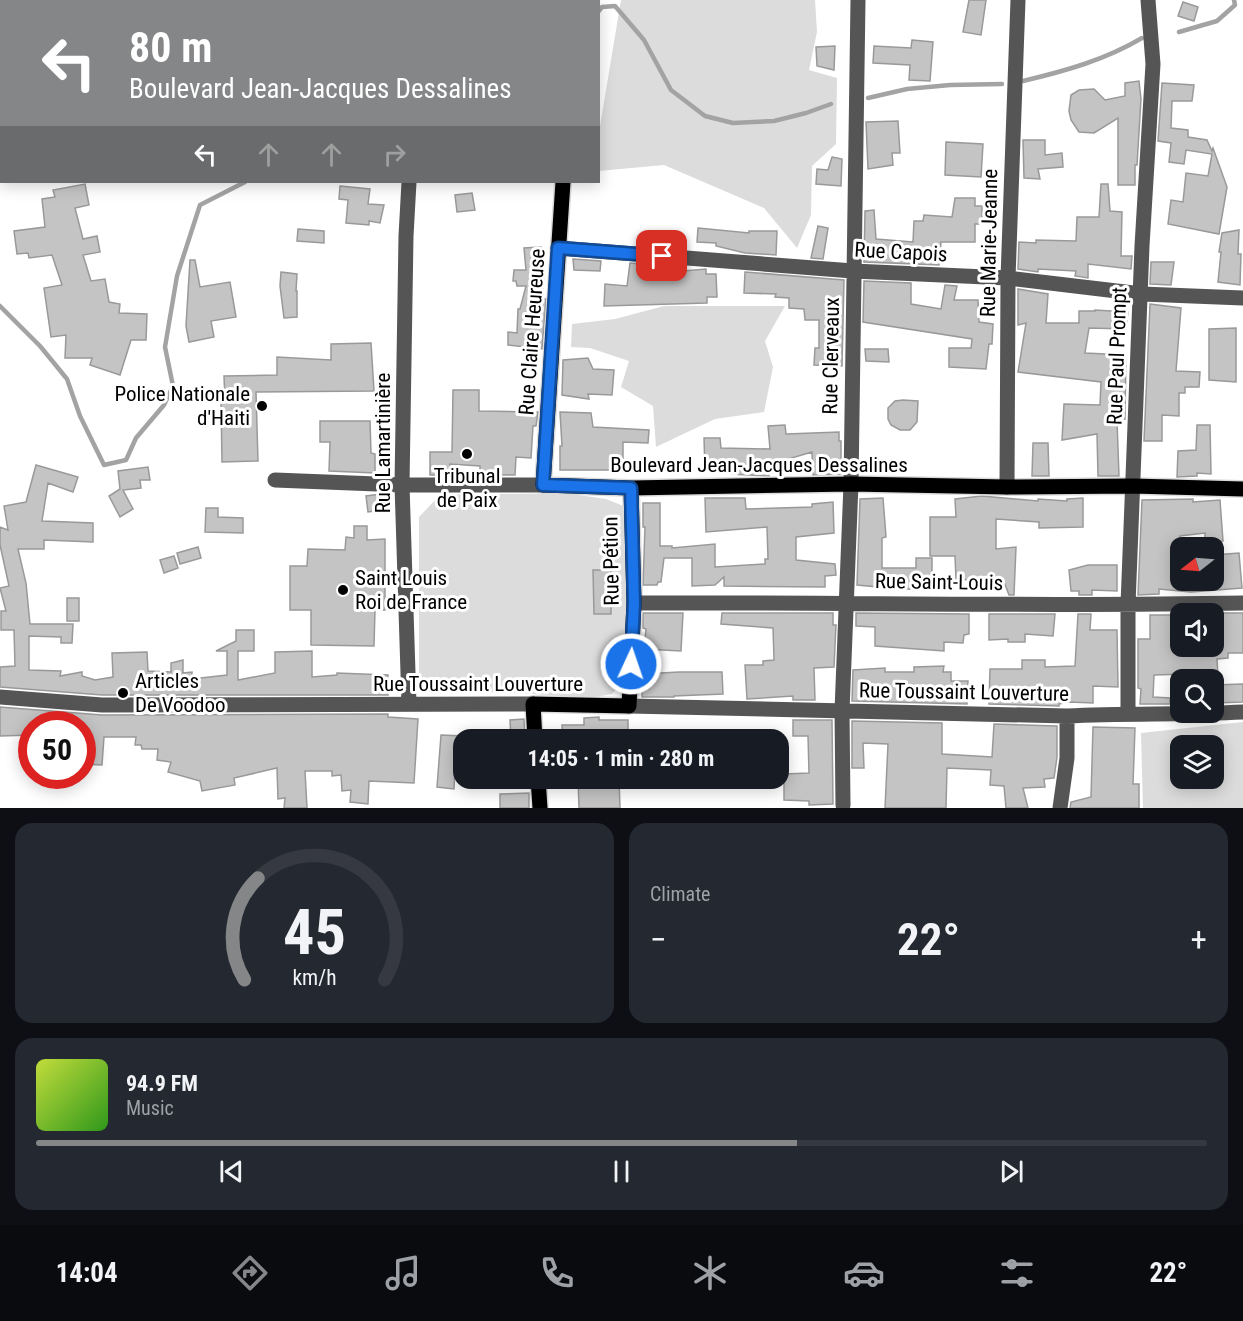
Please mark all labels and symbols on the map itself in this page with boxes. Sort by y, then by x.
street label: Rue Marie-Jeanne [976,168,1002,317]
pin [636,230,687,281]
street label: Rue Capois [854,238,948,266]
street label: Rue Claire Heureuse [514,248,550,416]
street label: Rue Paul Prompt [1103,287,1131,425]
street label: Rue Clerveaux [818,297,844,415]
street label: Rue Lamartinière [371,372,395,513]
place label: Police Nationale d'Haiti [114,382,250,430]
marker: Police Nationale d'Haiti [255,399,269,413]
marker: Tribunal de Paix [460,447,474,461]
street label: Boulevard Jean-Jacques Dessalines [610,453,908,477]
place label: Tribunal de Paix [434,464,500,512]
street label: Rue Pétion [598,516,624,606]
north arrow [1170,537,1224,591]
place label: Saint Louis Roi de France [355,566,467,614]
street label: Rue Saint-Louis [875,569,1003,595]
marker: Saint Louis Roi de France [336,583,350,597]
position arrow [599,632,663,696]
place label: Articles De Voodoo [135,669,226,717]
street label: Rue Toussaint Louverture [373,672,583,696]
street label: Rue Toussaint Louverture [859,678,1069,706]
marker: Articles De Voodoo [116,686,130,700]
speed limit sign: 50 [18,711,96,789]

